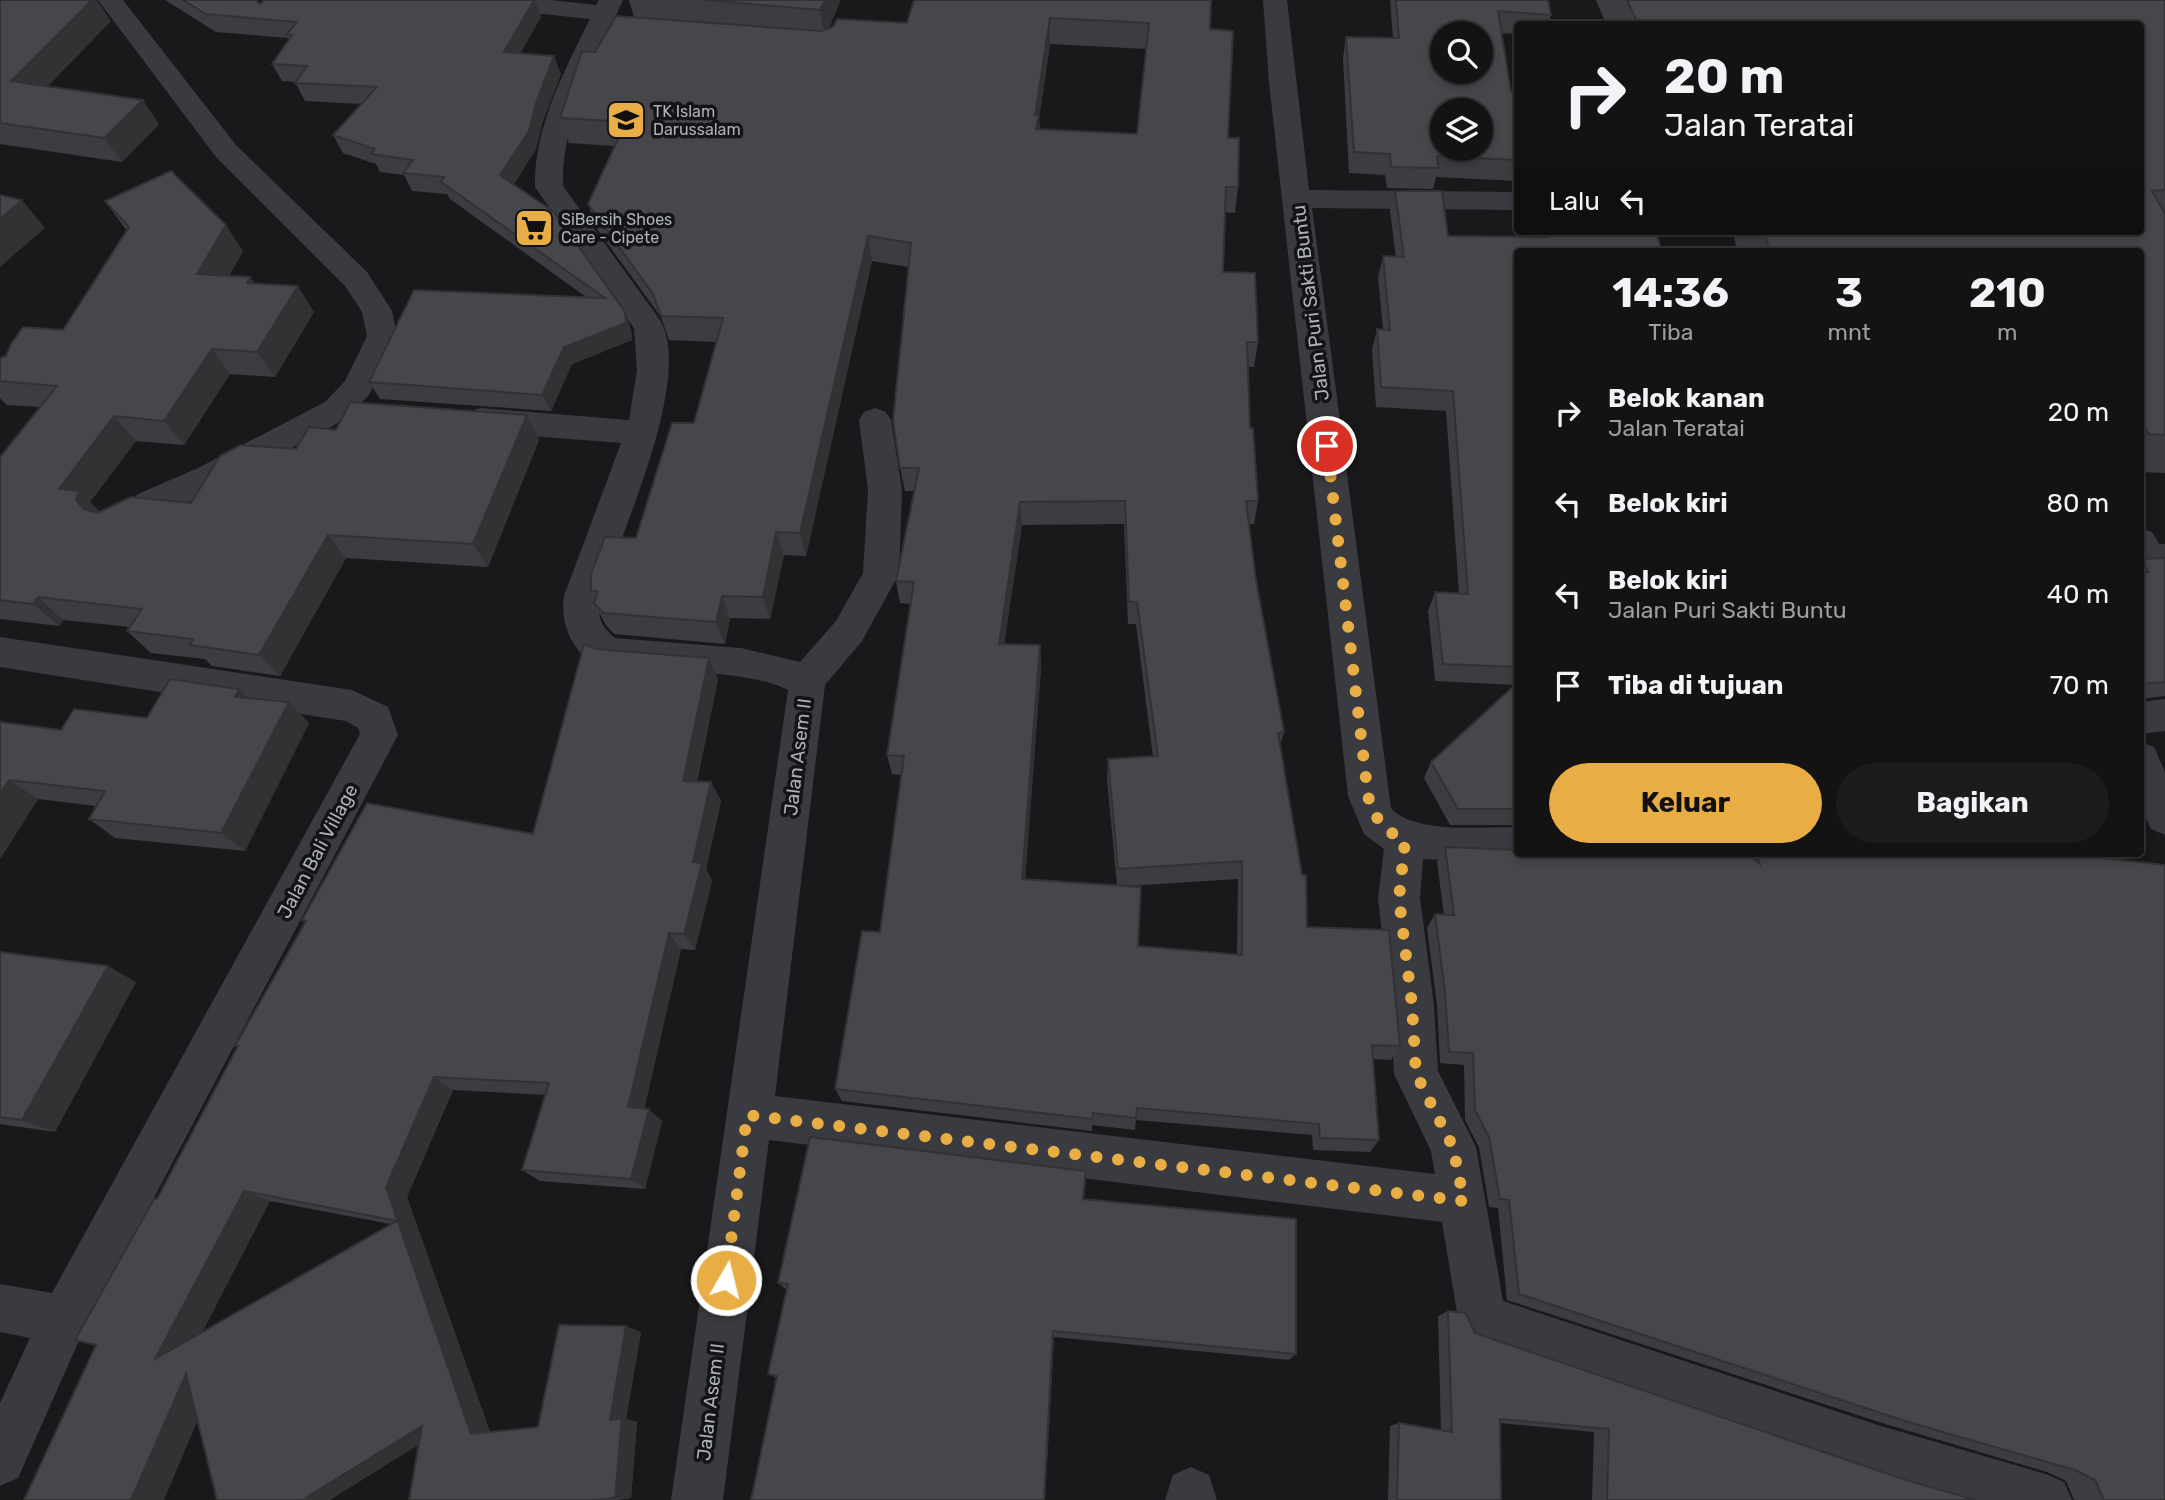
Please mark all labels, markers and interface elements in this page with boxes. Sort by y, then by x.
map controls [1430,21,1493,161]
button: search [1430,21,1493,84]
text: 20 m [1664,47,1785,105]
icon: right [1549,49,1640,140]
button: layers [1430,98,1493,161]
school or university icon: TK Islam Darussalam [605,99,647,141]
place label: TK Islam Darussalam [653,102,741,139]
text: Jalan Teratai [1664,106,1854,144]
icon: left [1614,182,1652,220]
text: Lalu [1549,186,1600,217]
street label: Jalan Puri Sakti Buntu [1287,204,1334,402]
supermarket icon: SiBersih Shoes Care - Cipete [513,207,555,249]
place label: SiBersih Shoes Care - Cipete [561,210,672,247]
text: 14:36 [1612,268,1729,318]
text: 3 [1835,268,1863,318]
text: 210 [1969,268,2046,318]
text: Tiba [1648,318,1693,346]
text: mnt [1827,318,1871,346]
text: m [1997,318,2018,346]
text: Belok kanan [1608,383,1765,414]
icon: right [1549,394,1587,432]
text: 20 m [2048,397,2109,428]
text: Jalan Teratai [1608,414,1745,442]
pin [1297,416,1357,476]
icon: arrive [1308,427,1346,465]
icon: left [1549,485,1587,523]
text: Belok kiri [1608,488,1728,519]
text: 80 m [2046,488,2109,519]
text: Belok kiri [1608,565,1728,596]
icon: left [1549,576,1587,614]
text: 40 m [2047,579,2109,610]
text: Jalan Puri Sakti Buntu [1608,596,1846,624]
icon: arrive [1549,667,1587,705]
text: Tiba di tujuan [1608,670,1783,701]
text: 70 m [2050,670,2109,701]
street label: Jalan Asem II [779,697,816,817]
button: Keluar [1549,763,1822,843]
button: Bagikan [1836,763,2109,843]
street label: Jalan Bali Village [272,780,363,922]
position arrow [689,1243,763,1317]
street label: Jalan Asem II [692,1342,729,1462]

